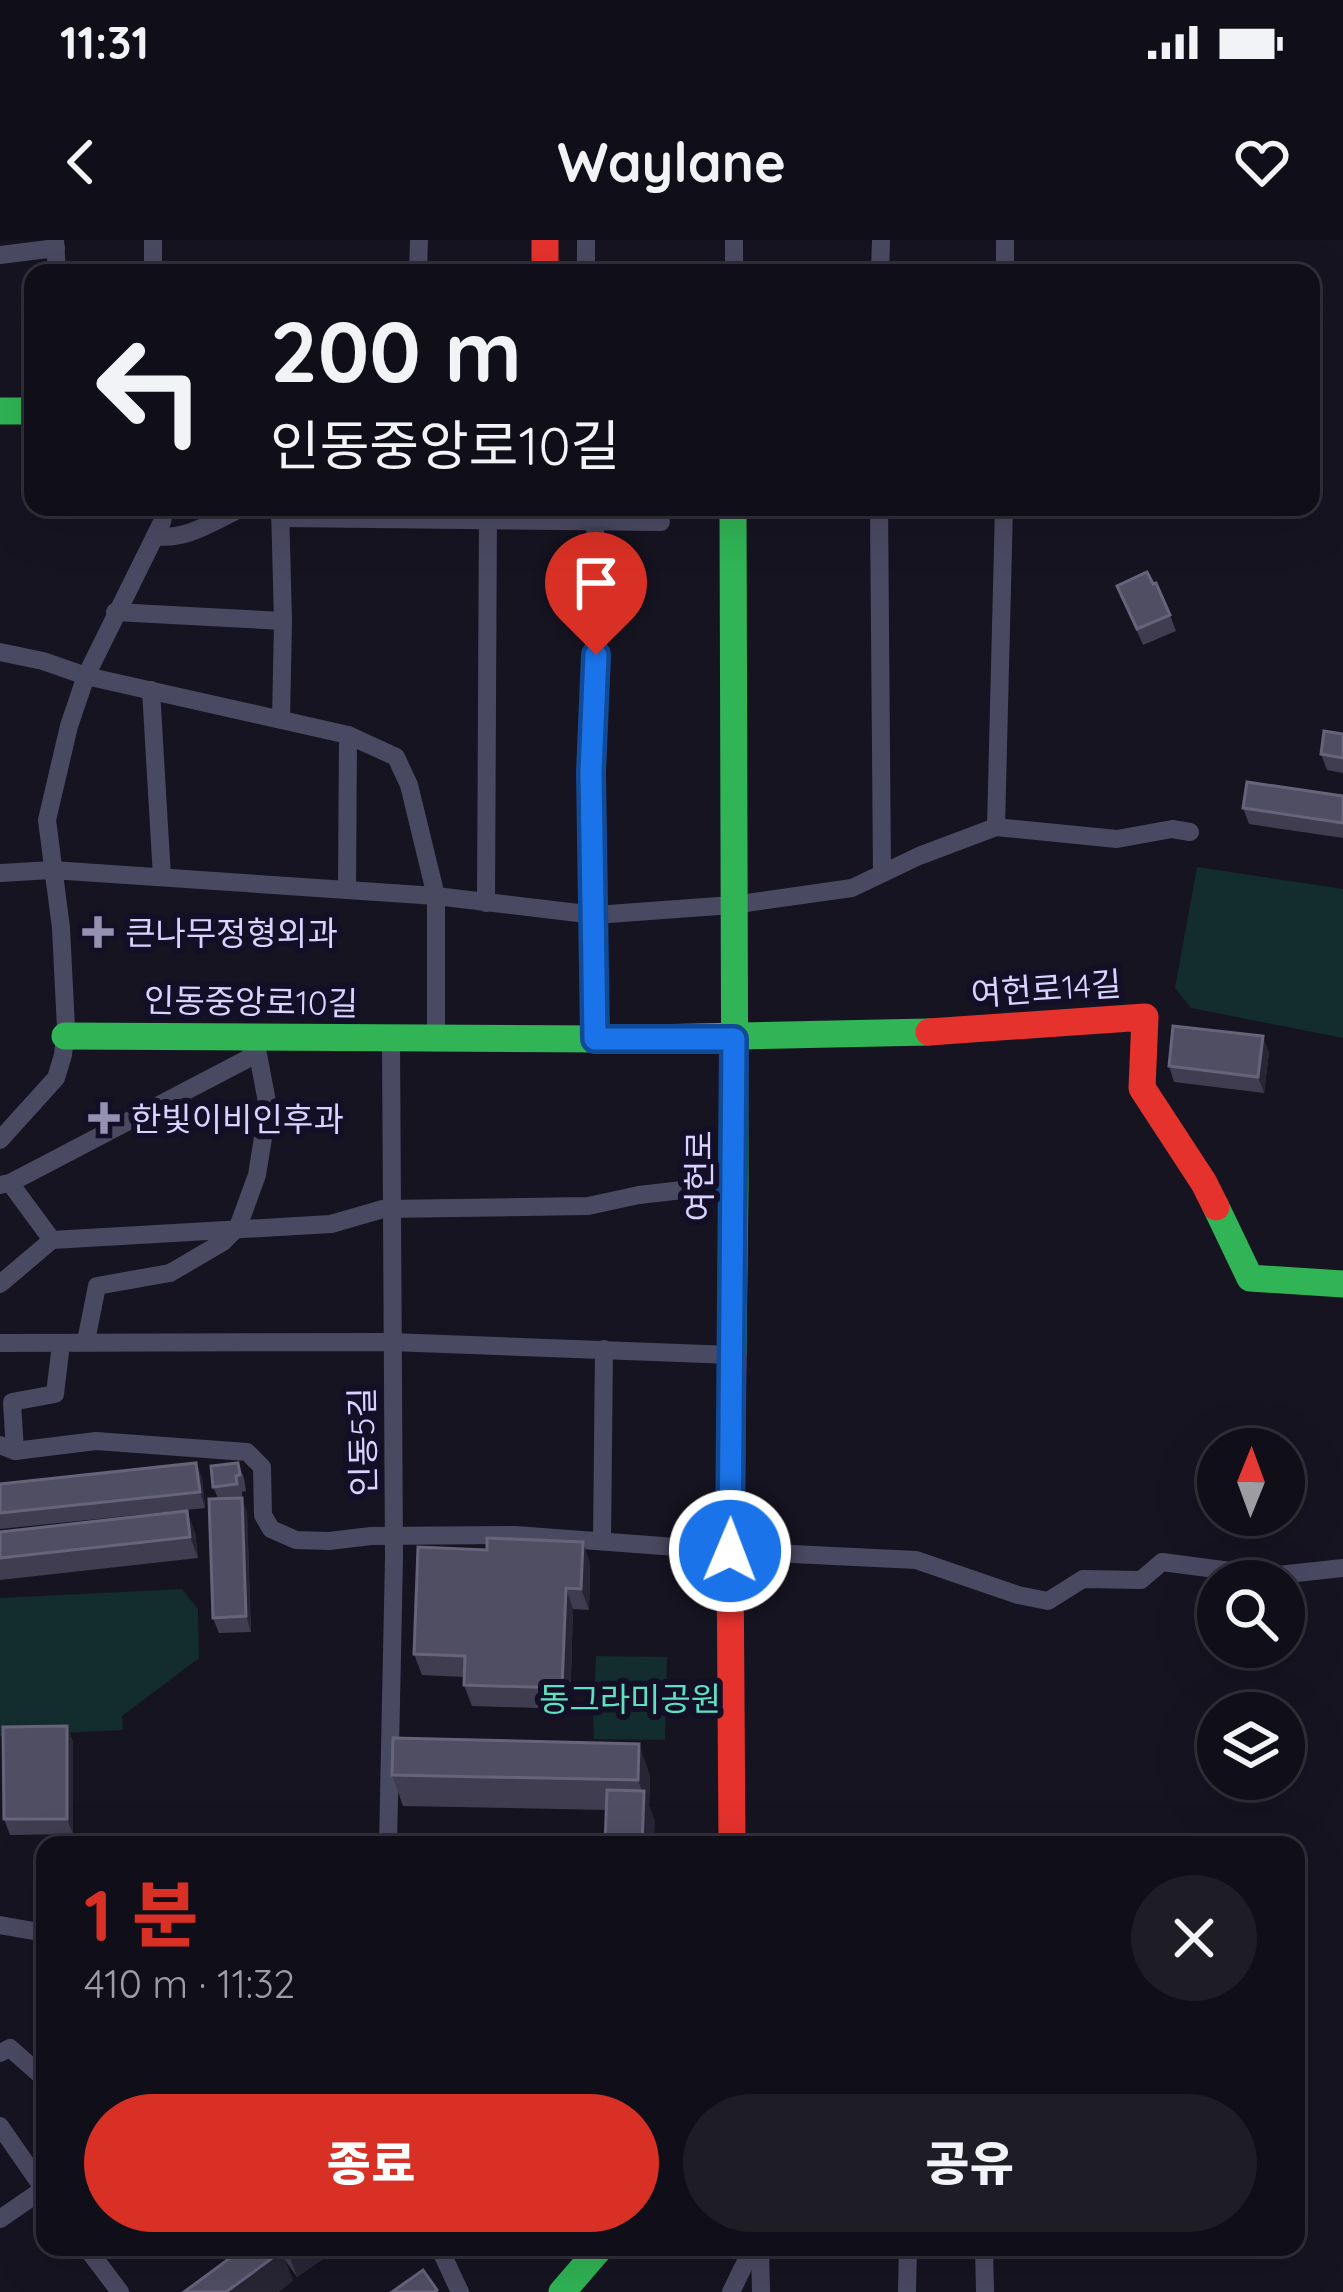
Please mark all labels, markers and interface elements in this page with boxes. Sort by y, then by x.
text: 11:31 [60,14,149,70]
text: Waylane [557,128,786,196]
icon: back [48,129,114,195]
icon: heart [1229,129,1295,195]
text: 200 m [270,298,522,403]
icon: left [72,312,228,468]
text: 인동중앙로10길 [270,411,620,479]
pin [545,532,647,655]
icon: arrive [563,550,629,616]
place label: 큰나무정형외과 [125,912,338,953]
marker: 큰나무정형외과 [82,916,114,948]
street label: 여헌로14길 [969,962,1123,1014]
street label: 인동중앙로10길 [144,979,358,1023]
place label: 한빛이비인후과 [131,1098,344,1139]
marker: 한빛이비인후과 [88,1102,120,1134]
street label: 여헌로 [678,1130,719,1222]
street label: 인동5길 [341,1387,383,1497]
north arrow [1197,1428,1305,1536]
map controls [1197,1428,1305,1800]
position arrow [667,1488,793,1614]
button: search [1197,1560,1305,1668]
park label: 동그라미공원 [539,1678,721,1719]
button: layers [1197,1692,1305,1800]
text: 1 분 [84,1869,198,1959]
button: close [1131,1875,1257,2001]
text: 410 m · 11:32 [84,1959,295,2008]
button: 종료 [84,2094,659,2232]
button: 공유 [683,2094,1257,2232]

